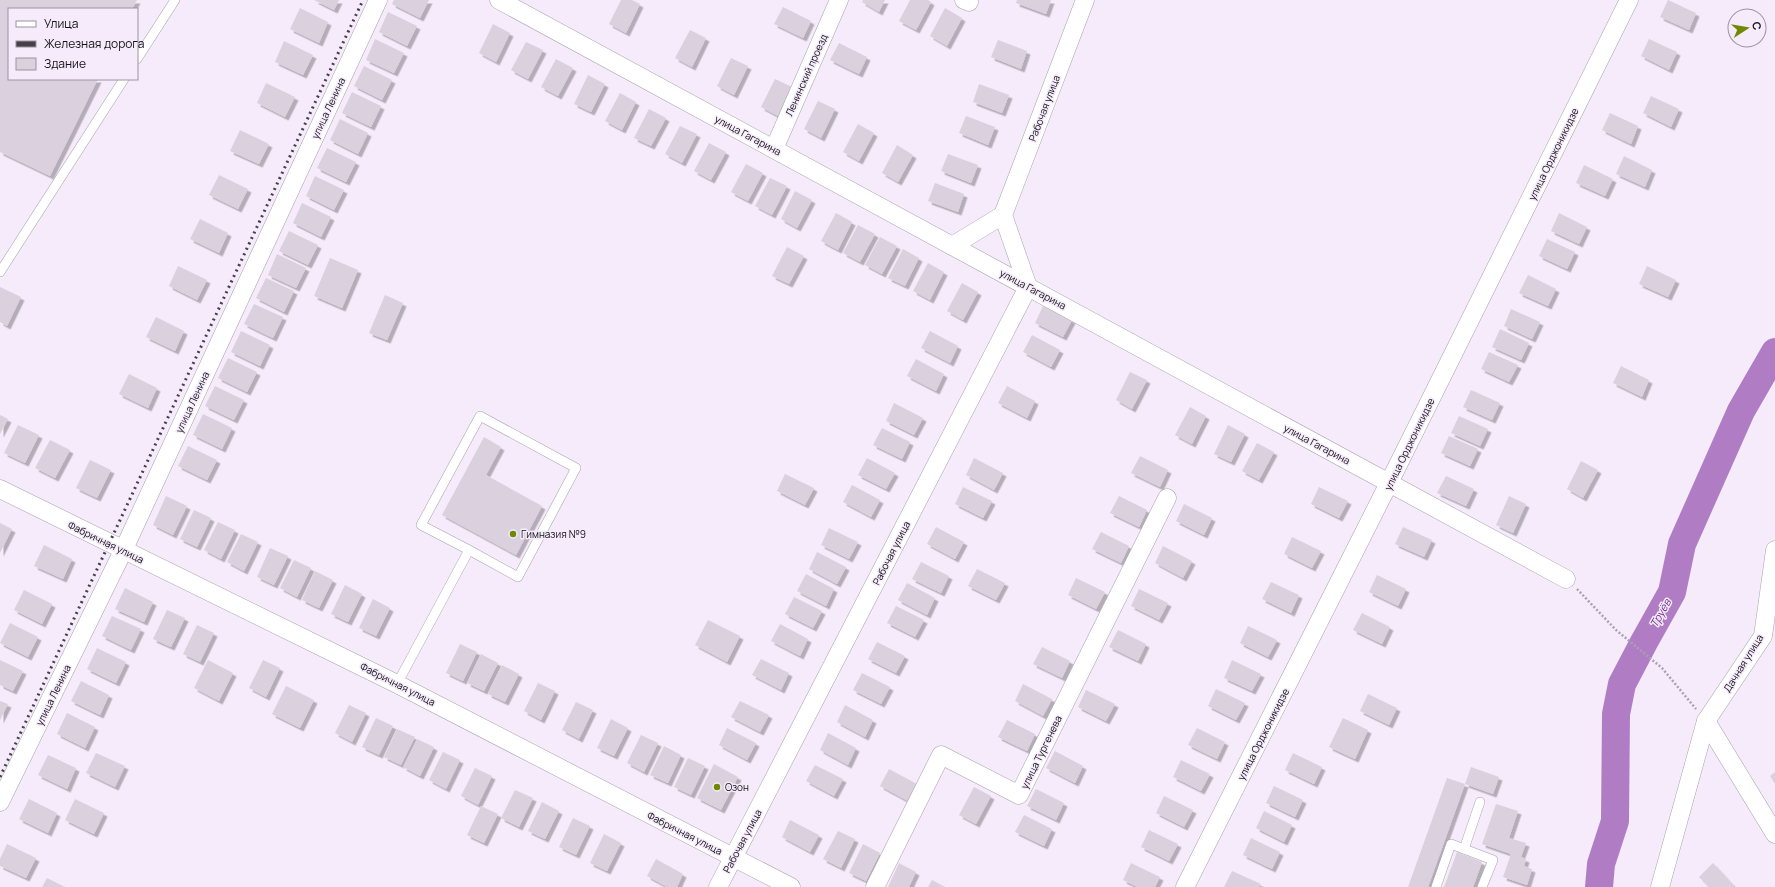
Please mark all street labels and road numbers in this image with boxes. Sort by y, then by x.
street label: Ленинский проезд [782,32,830,118]
street label: Рабочая улица [1025,73,1063,143]
street label: улица Ленина [308,75,348,141]
street label: улица Орджоникидзе [1525,105,1582,203]
street label: улица Гагарина [712,112,784,158]
street label: улица Гагарина [997,266,1069,312]
street label: улица Ленина [172,369,212,435]
street label: улица Орджоникидзе [1381,395,1438,493]
street label: улица Гагарина [1281,421,1353,467]
street label: Фабричная улица [66,518,146,566]
street label: Рабочая улица [869,519,913,587]
street label: Дачная улица [1720,631,1766,695]
street label: Фабричная улица [358,659,438,709]
street label: улица Ленина [32,662,74,728]
street label: улица Орджоникидзе [1234,686,1292,782]
street label: улица Тургенева [1017,713,1065,791]
street label: Рабочая улица [719,807,765,875]
street label: Фабричная улица [645,808,725,858]

